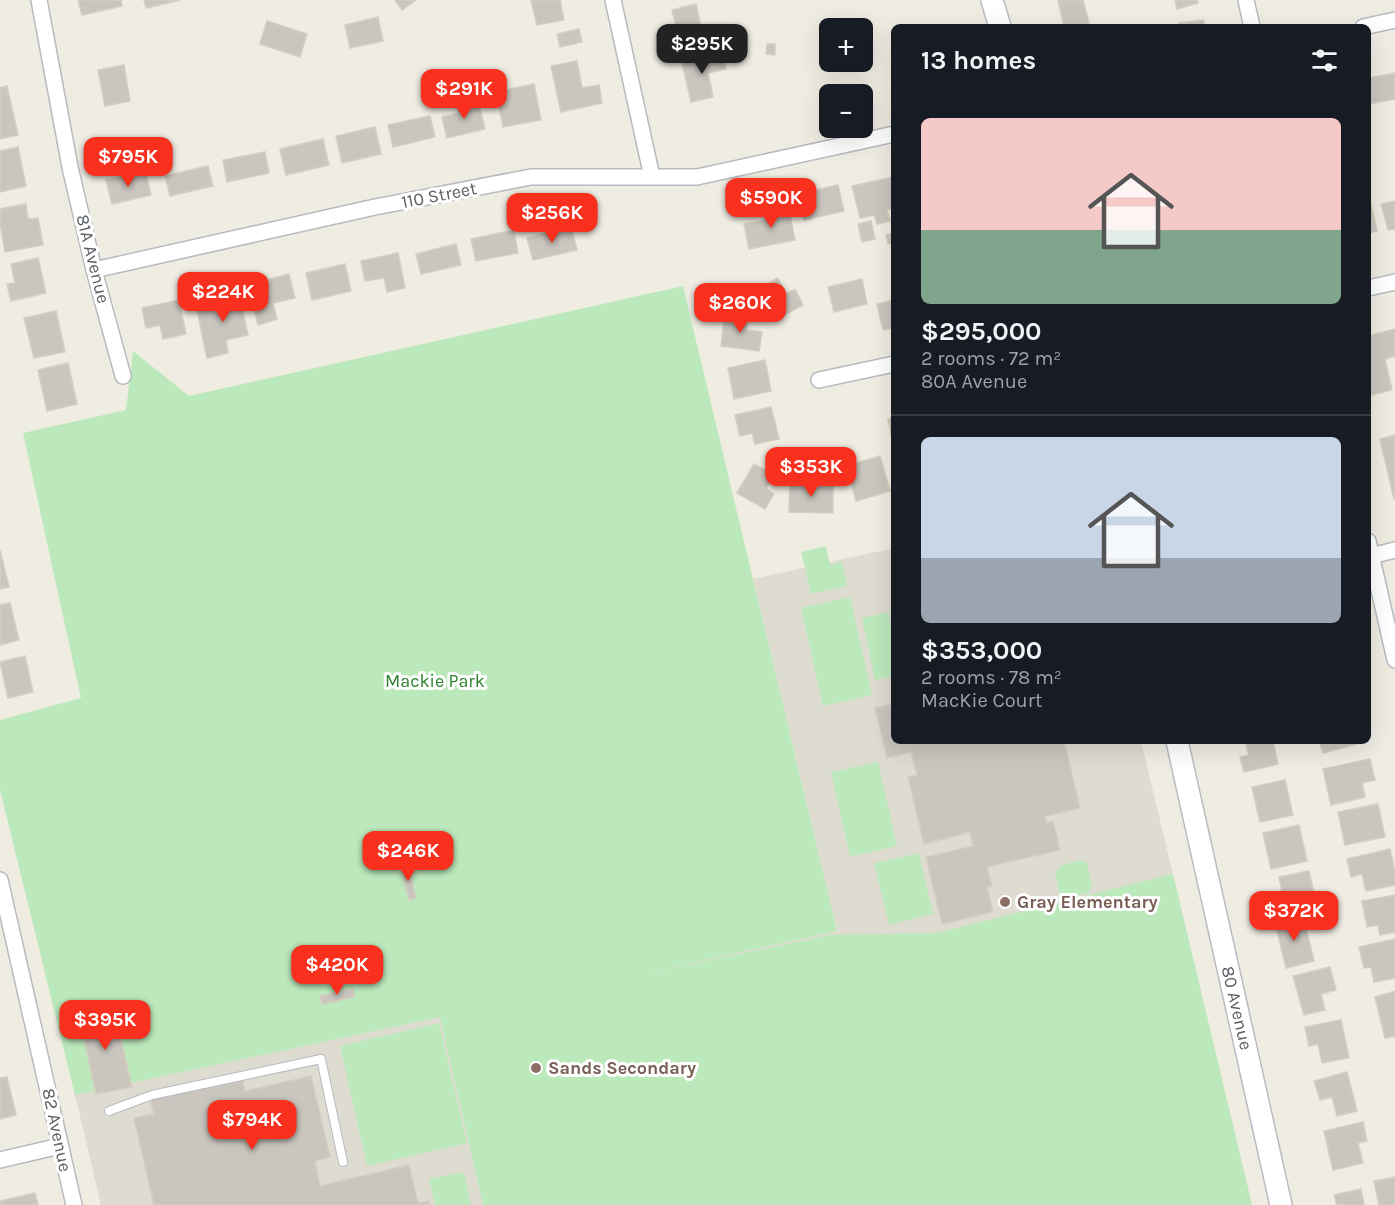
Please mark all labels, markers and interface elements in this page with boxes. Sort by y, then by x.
map controls [819,18,873,138]
button: + [819,18,873,72]
pin: $295K [660,24,744,75]
text: $295K [671,32,733,55]
icon: filters [1308,44,1341,77]
text: 13 homes [921,45,1036,76]
pin: $291K [422,69,506,120]
text: $291K [435,77,493,100]
button: − [819,84,873,138]
pin: $795K [86,137,170,188]
text: $795K [98,145,158,168]
icon: home [1077,157,1185,265]
street label: 110 Street [399,177,479,213]
pin: $590K [729,178,813,229]
text: $590K [739,186,803,209]
pin: $256K [510,193,594,244]
text: $256K [521,201,583,224]
street label: 81A Avenue [71,212,115,306]
pin: $224K [181,272,265,323]
text: $224K [192,280,254,303]
pin: $260K [698,283,782,334]
text: $260K [708,291,772,314]
text: $295,000 [921,316,1042,347]
text: 2 rooms · 72 m² [921,347,1061,370]
text: 80A Avenue [921,370,1027,393]
pin: $353K [769,447,853,498]
text: $353K [779,455,843,478]
icon: home [1077,476,1185,584]
text: $353,000 [921,635,1042,666]
text: 2 rooms · 78 m² [921,666,1062,689]
park label: Mackie Park [385,670,485,692]
text: MacKie Court [921,689,1042,712]
pin: $246K [366,831,450,882]
text: $246K [377,839,440,862]
place label: Gray Elementary [1017,891,1158,913]
pin: $372K [1252,891,1336,942]
marker: Gray Elementary [998,895,1012,909]
text: $372K [1263,899,1325,922]
pin: $420K [295,945,379,996]
text: $420K [305,953,369,976]
street label: 80 Avenue [1217,964,1257,1052]
pin: $395K [63,1000,147,1051]
text: $395K [73,1008,137,1031]
place label: Sands Secondary [548,1057,696,1079]
marker: Sands Secondary [529,1061,543,1075]
street label: 82 Avenue [37,1086,77,1174]
pin: $794K [210,1100,294,1151]
text: $794K [222,1108,282,1131]

